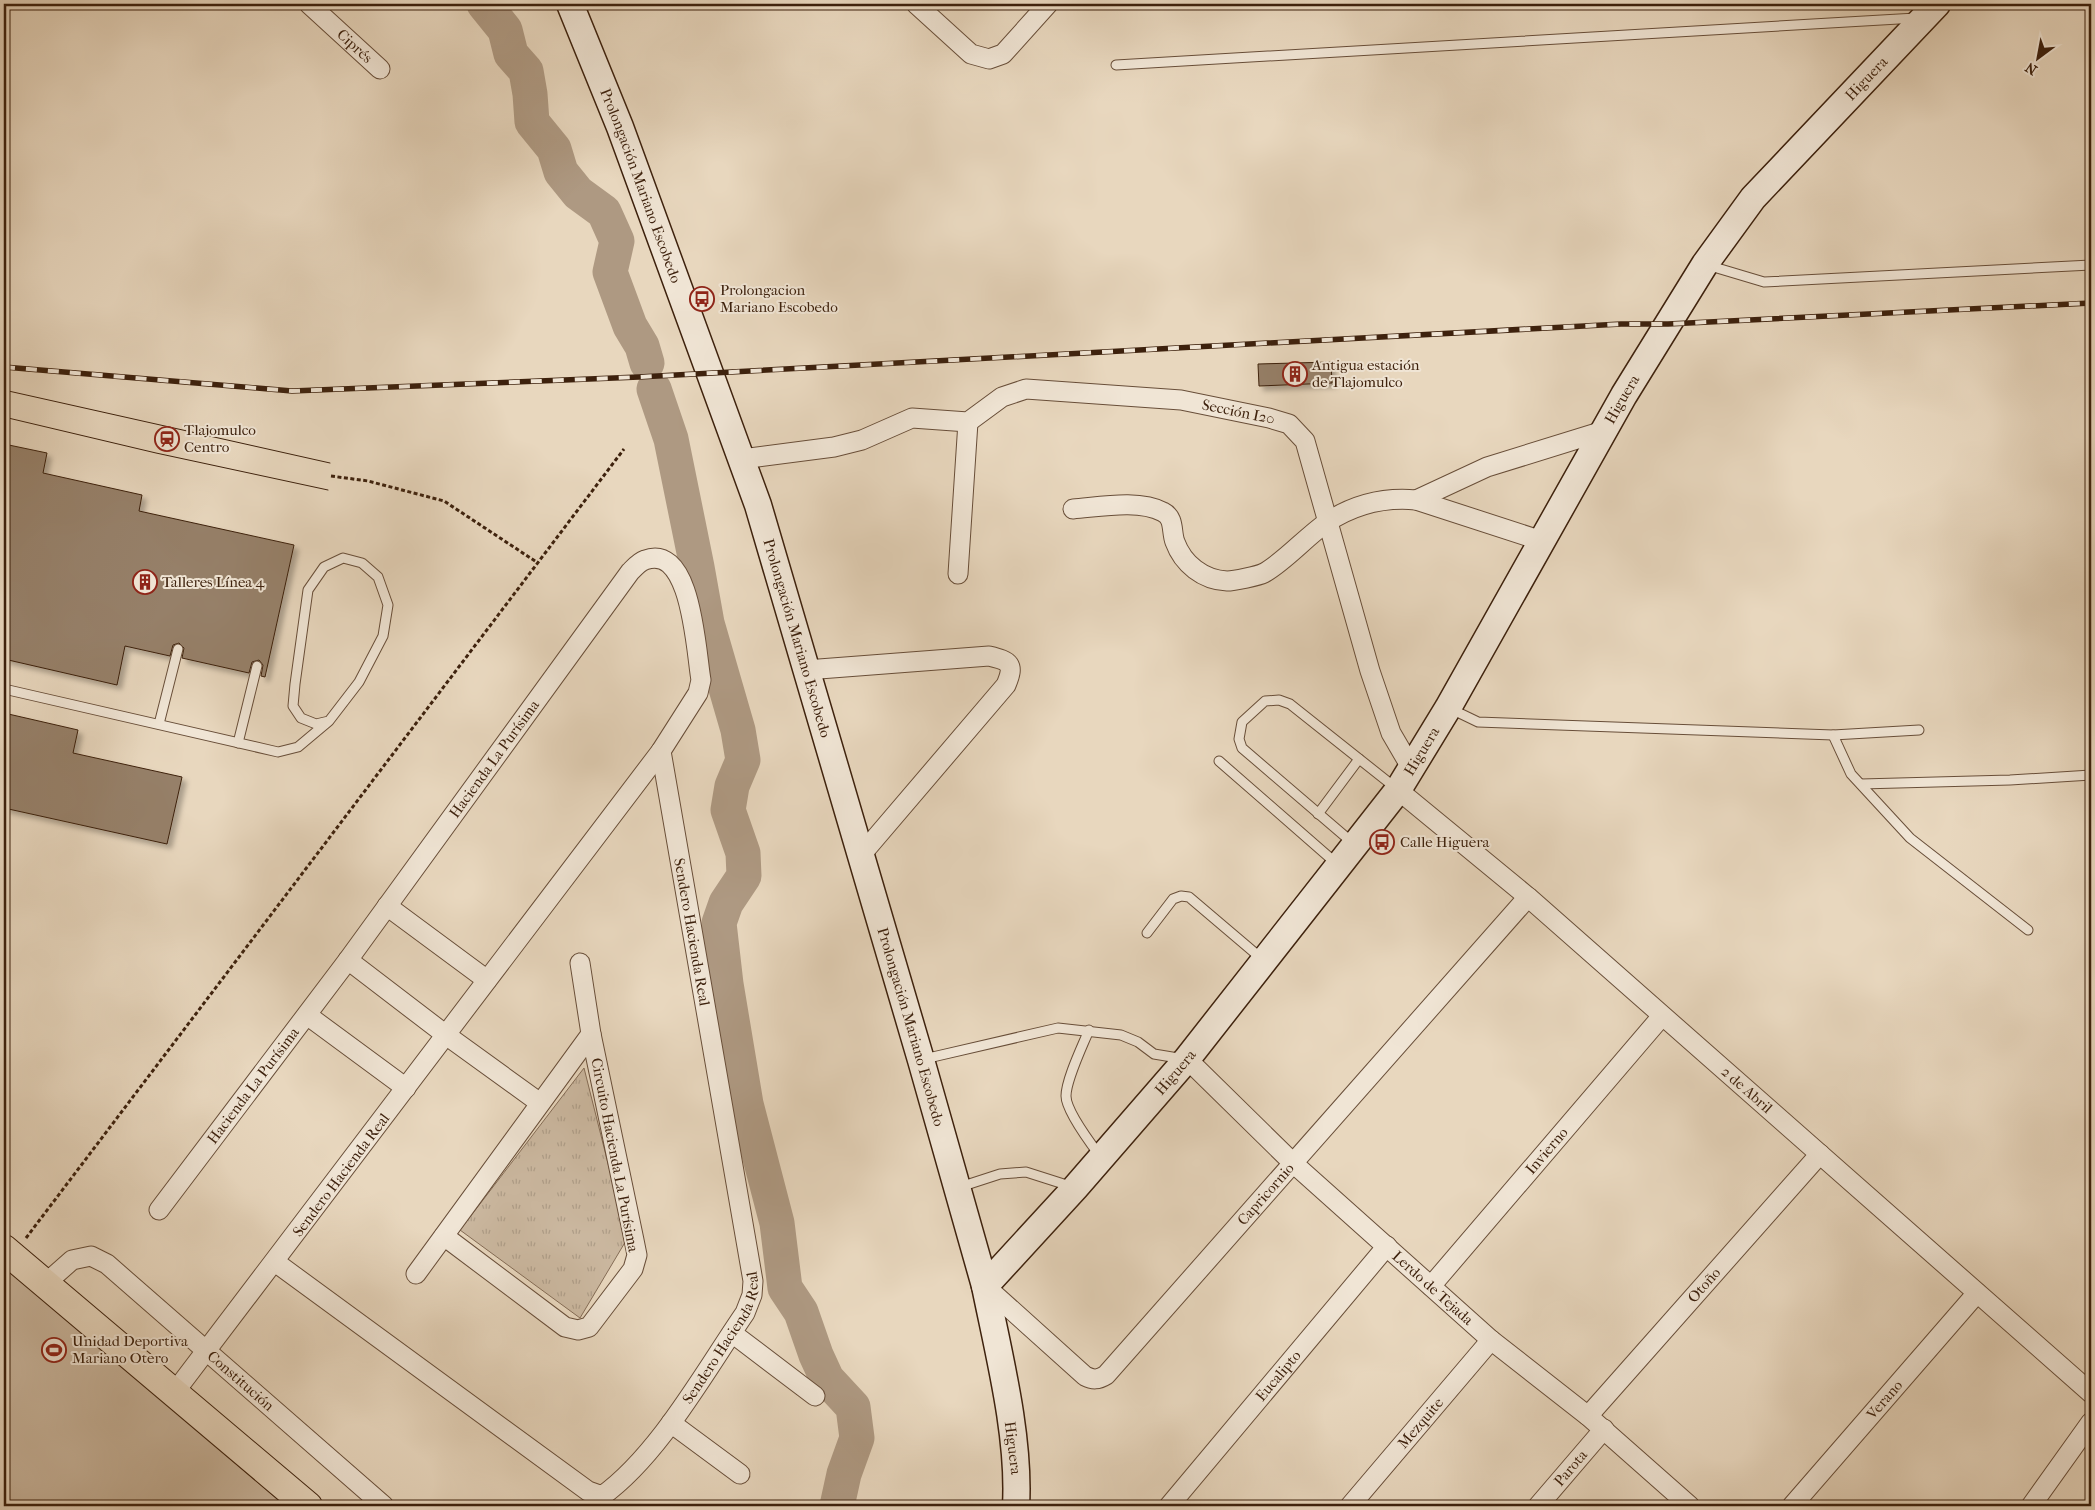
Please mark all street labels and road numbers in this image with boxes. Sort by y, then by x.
street label: Ciprés [333,25,377,67]
street label: Higuera [1841,52,1892,104]
street label: Prolongación Mariano Escobedo [596,86,685,286]
street label: Higuera [1601,371,1644,427]
street label: Sección I20 [1200,396,1277,428]
street label: Prolongación Mariano Escobedo [759,537,835,740]
street label: Hacienda La Purísima [445,696,544,821]
street label: Higuera [1400,723,1444,779]
street label: Sendero Hacienda Real [670,857,714,1007]
street label: Prolongación Mariano Escobedo [874,925,948,1129]
street label: Hacienda La Purísima [203,1023,303,1147]
street label: Higuera [1151,1045,1200,1099]
street label: Circuito Hacienda La Purísima [587,1056,643,1255]
street label: 2 de Abril [1718,1062,1776,1117]
street label: Sendero Hacienda Real [289,1110,393,1240]
street label: Invierno [1522,1123,1572,1178]
street label: Capricornio [1233,1159,1298,1229]
street label: Lerdo de Tejada [1388,1247,1478,1330]
street label: Otoño [1684,1263,1725,1306]
street label: Sendero Hacienda Real [678,1270,763,1407]
street label: Eucalipto [1252,1346,1305,1405]
street label: Constitución [204,1347,278,1415]
street label: Verano [1862,1376,1907,1424]
street label: Mezquite [1394,1393,1448,1452]
street label: Higuera [1001,1420,1025,1477]
street label: Parota [1550,1445,1592,1490]

